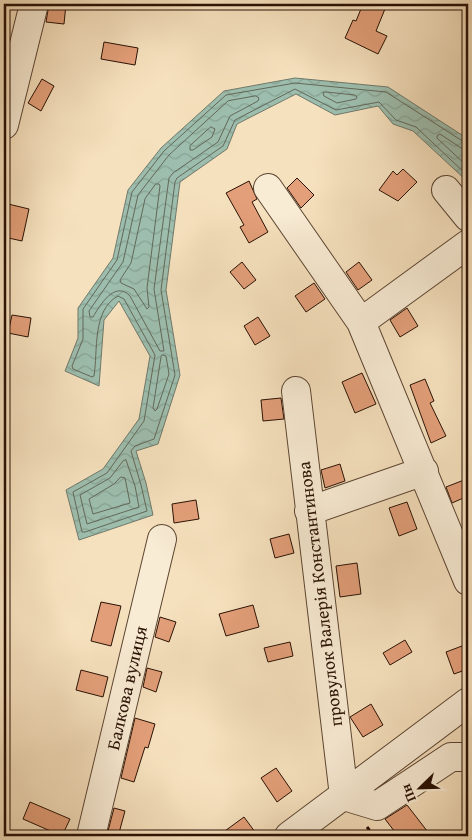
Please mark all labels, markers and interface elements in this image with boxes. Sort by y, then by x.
street label: провулок Валерія Константинова [290,459,349,728]
street label: Балкова вулиця [99,623,154,753]
north arrow [394,762,444,812]
text: Пн [395,781,421,805]

